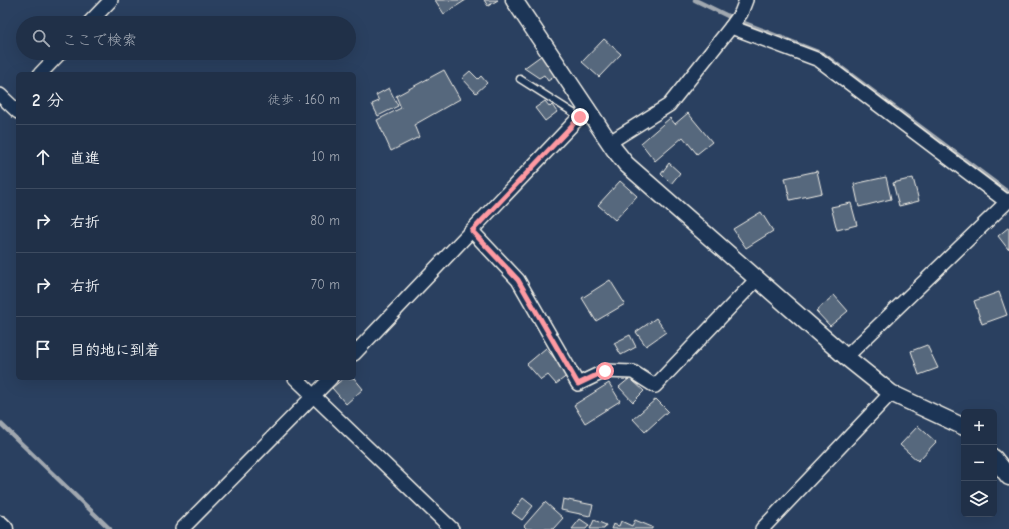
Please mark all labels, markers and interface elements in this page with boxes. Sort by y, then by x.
search box [16,16,356,60]
icon: search [30,27,52,49]
text: ここで検索 [62,31,137,49]
text: 2 分 [32,91,64,110]
text: 徒歩 · 160 m [268,92,340,107]
route end [571,108,589,126]
icon: ahead [32,146,54,168]
text: 直進 [70,149,100,167]
text: 10 m [312,149,340,164]
icon: right [32,210,54,232]
text: 右折 [70,213,100,231]
text: 80 m [310,213,340,228]
icon: right [32,274,54,296]
text: 右折 [70,277,100,295]
text: 70 m [311,277,340,292]
icon: arrive [32,338,54,360]
text: 目的地に到着 [70,341,160,359]
route start [596,362,614,380]
map controls [961,409,997,517]
button: + [961,409,997,445]
button: − [961,445,997,481]
button: layers [961,481,997,517]

